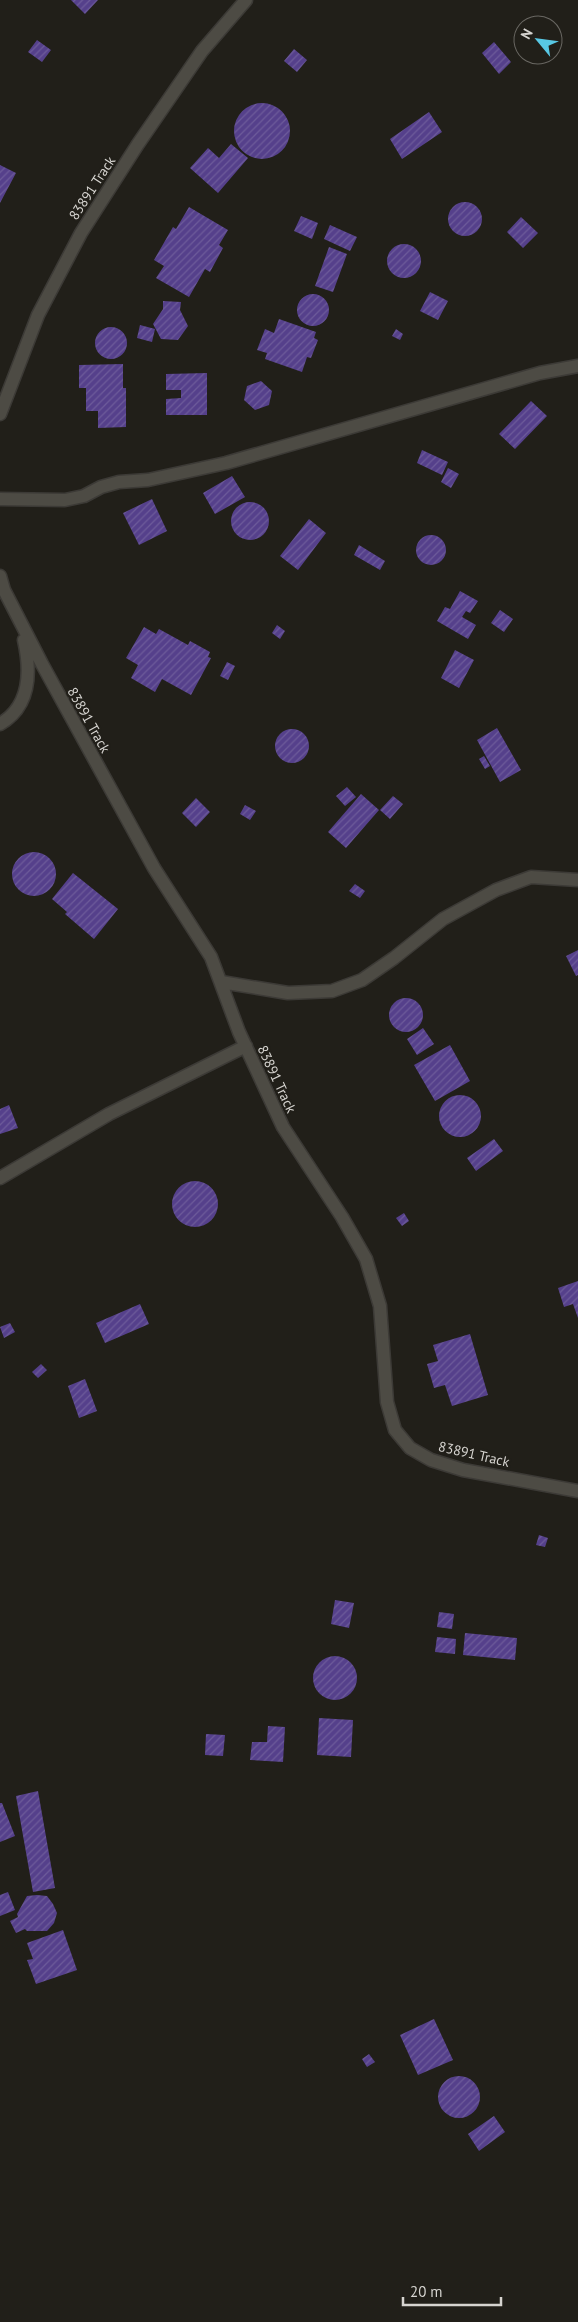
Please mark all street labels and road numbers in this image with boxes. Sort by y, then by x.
street label: 83891 Track [65,152,119,223]
street label: 83891 Track [64,684,115,756]
street label: 83891 Track [254,1042,301,1116]
street label: 83891 Track [437,1437,512,1471]

